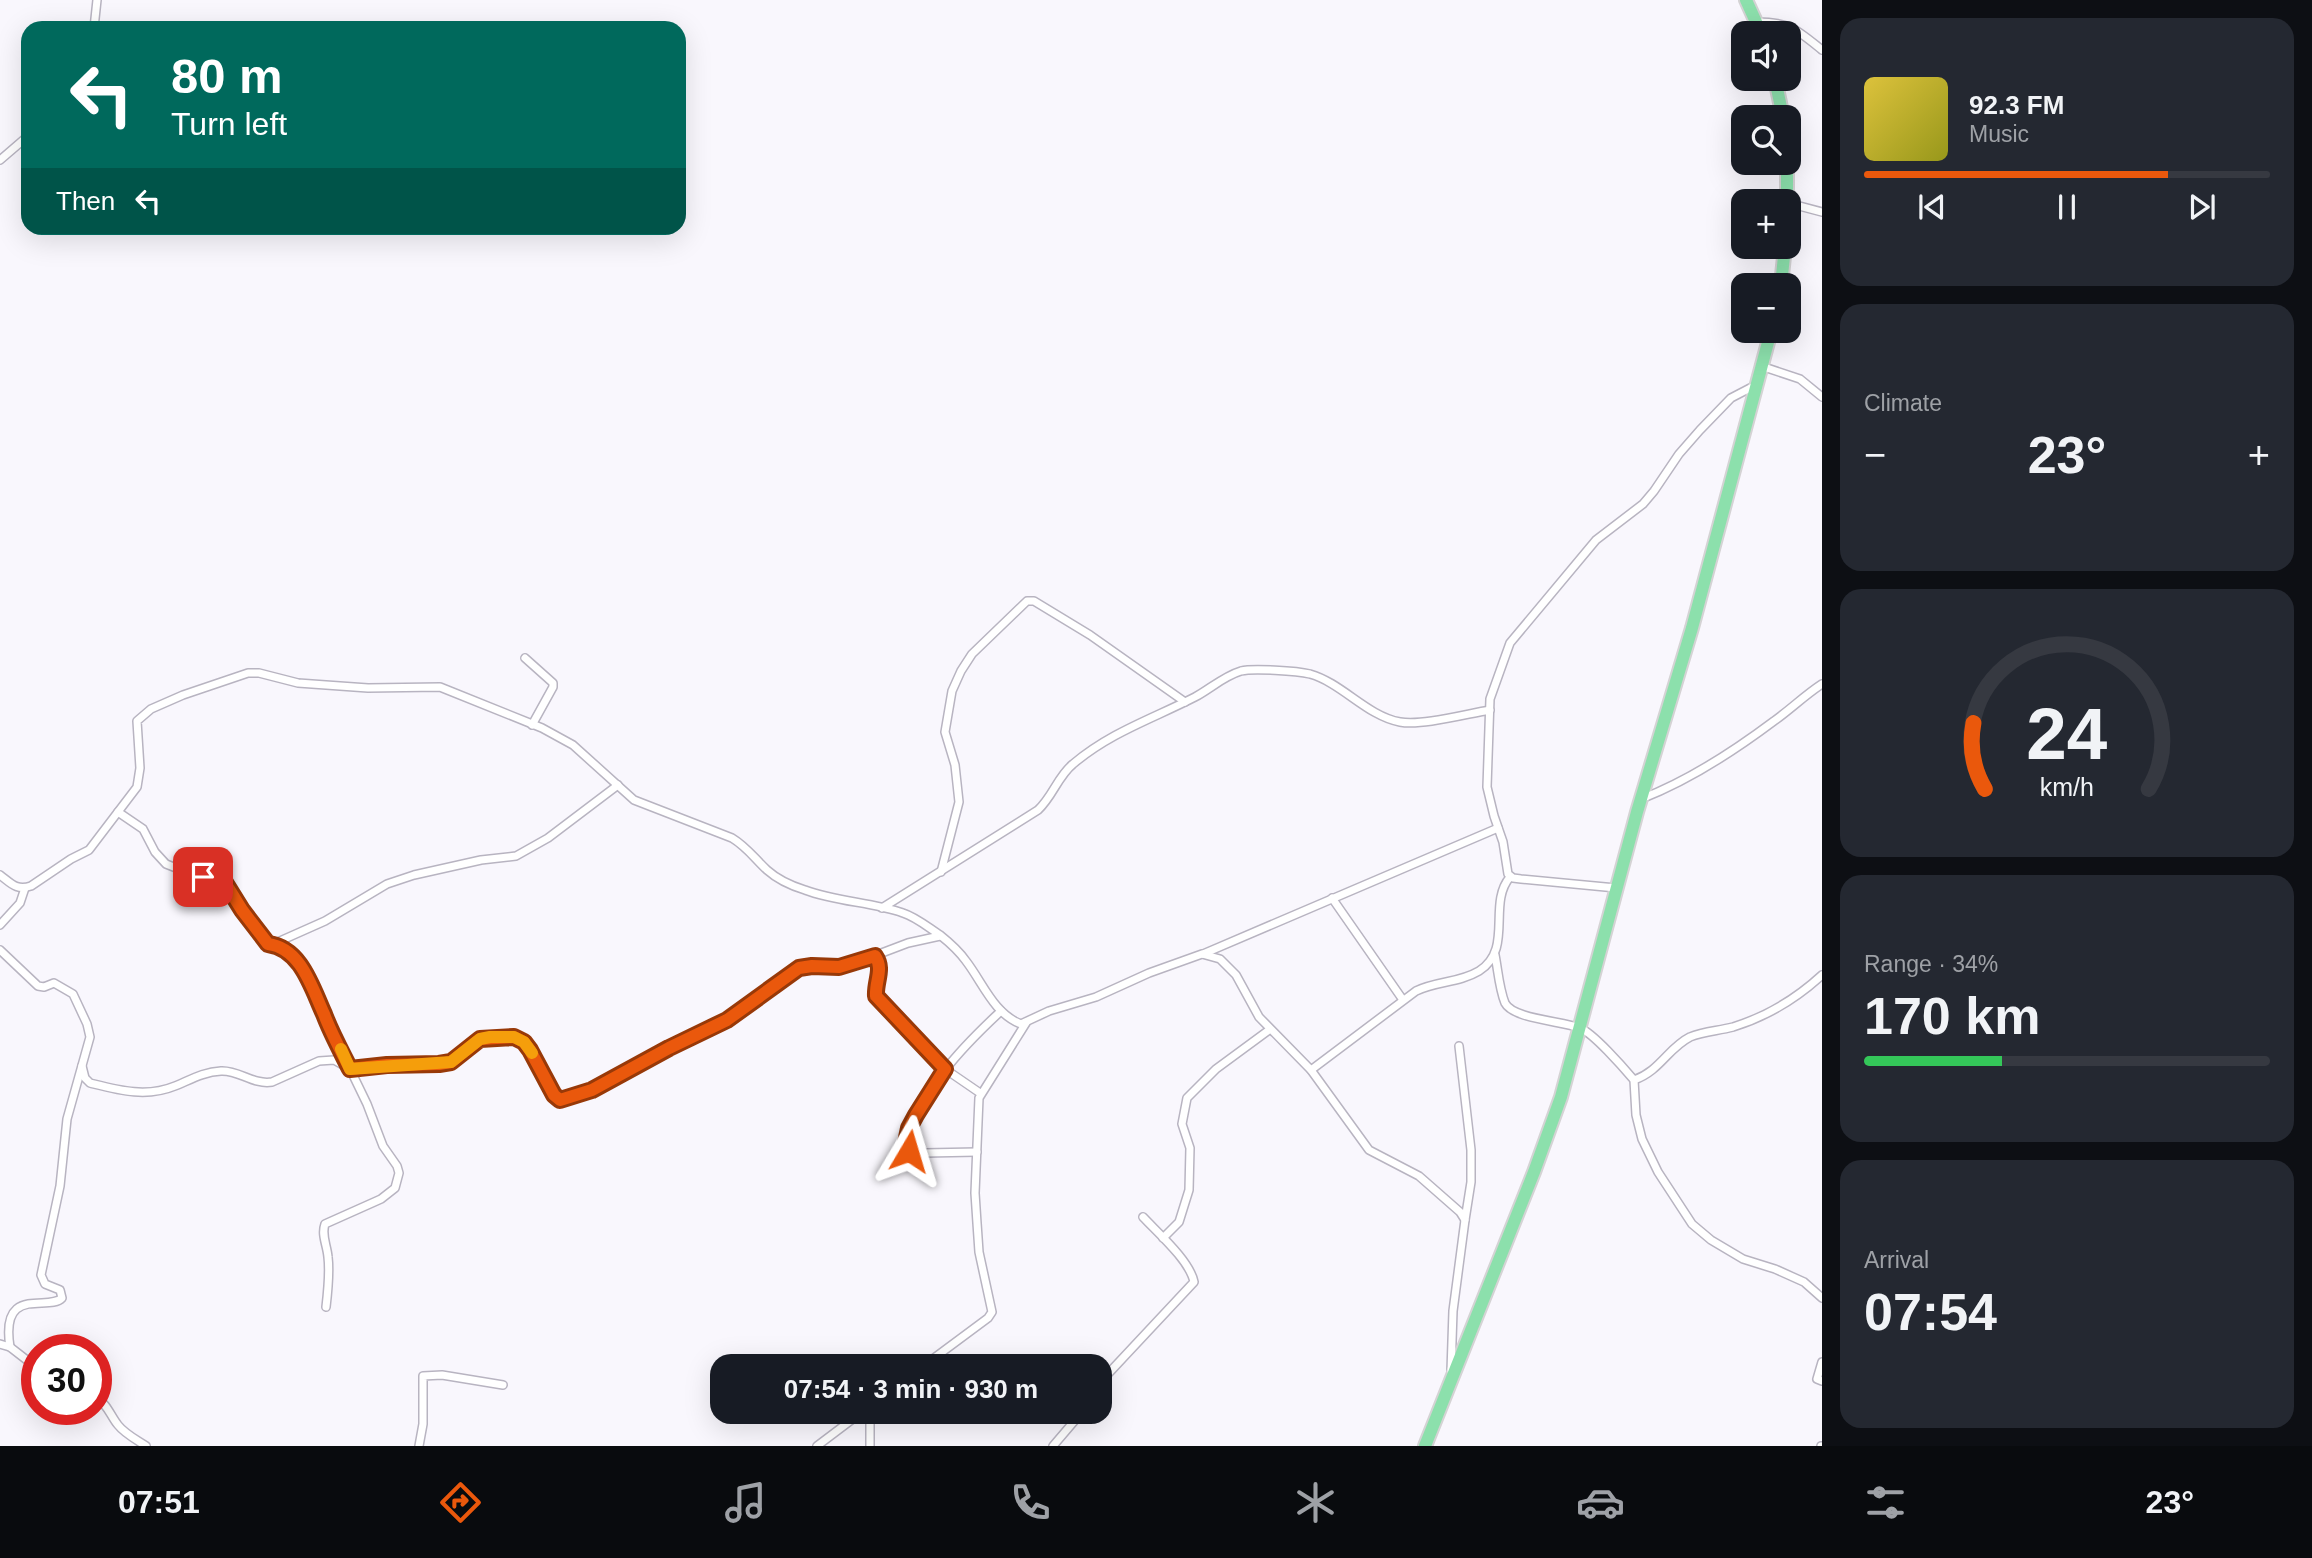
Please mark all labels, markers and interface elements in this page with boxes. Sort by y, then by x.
map controls [1731,21,1801,343]
button: sound [1731,21,1801,91]
icon: left [56,49,147,140]
text: 80 m [171,49,283,103]
text: 92.3 FM [1969,90,2064,120]
button: search [1731,105,1801,175]
text: Turn left [171,106,287,142]
text: Music [1969,121,2029,147]
icon: left [129,182,167,220]
text: Then [56,186,115,216]
icon: previous [1913,188,1951,226]
icon: pause [2048,188,2086,226]
icon: next [2183,188,2221,226]
button: + [1731,189,1801,259]
button: − [1731,273,1801,343]
text: Climate [1864,390,1942,416]
text: 23° [2028,426,2106,484]
text: − [1864,434,1886,476]
text: + [2248,434,2270,476]
text: 24 [2027,693,2108,774]
text: km/h [2040,773,2094,801]
pin [173,847,233,907]
icon: arrive [184,858,222,896]
text: Range · 34% [1864,951,1998,977]
text: 170 km [1864,987,2040,1045]
position arrow [872,1114,946,1188]
text: Arrival [1864,1247,1929,1273]
text: 07:54 [1864,1283,1997,1341]
speed limit sign: 30 [21,1334,112,1425]
text: 07:54 · 3 min · 930 m [784,1374,1038,1404]
icon: directions [436,1478,485,1527]
icon: music [721,1478,770,1527]
icon: phone [1006,1478,1055,1527]
icon: climate [1291,1478,1340,1527]
icon: car [1576,1478,1625,1527]
icon: filters [1861,1478,1910,1527]
text: 07:51 [118,1484,200,1520]
text: 23° [2146,1484,2194,1520]

